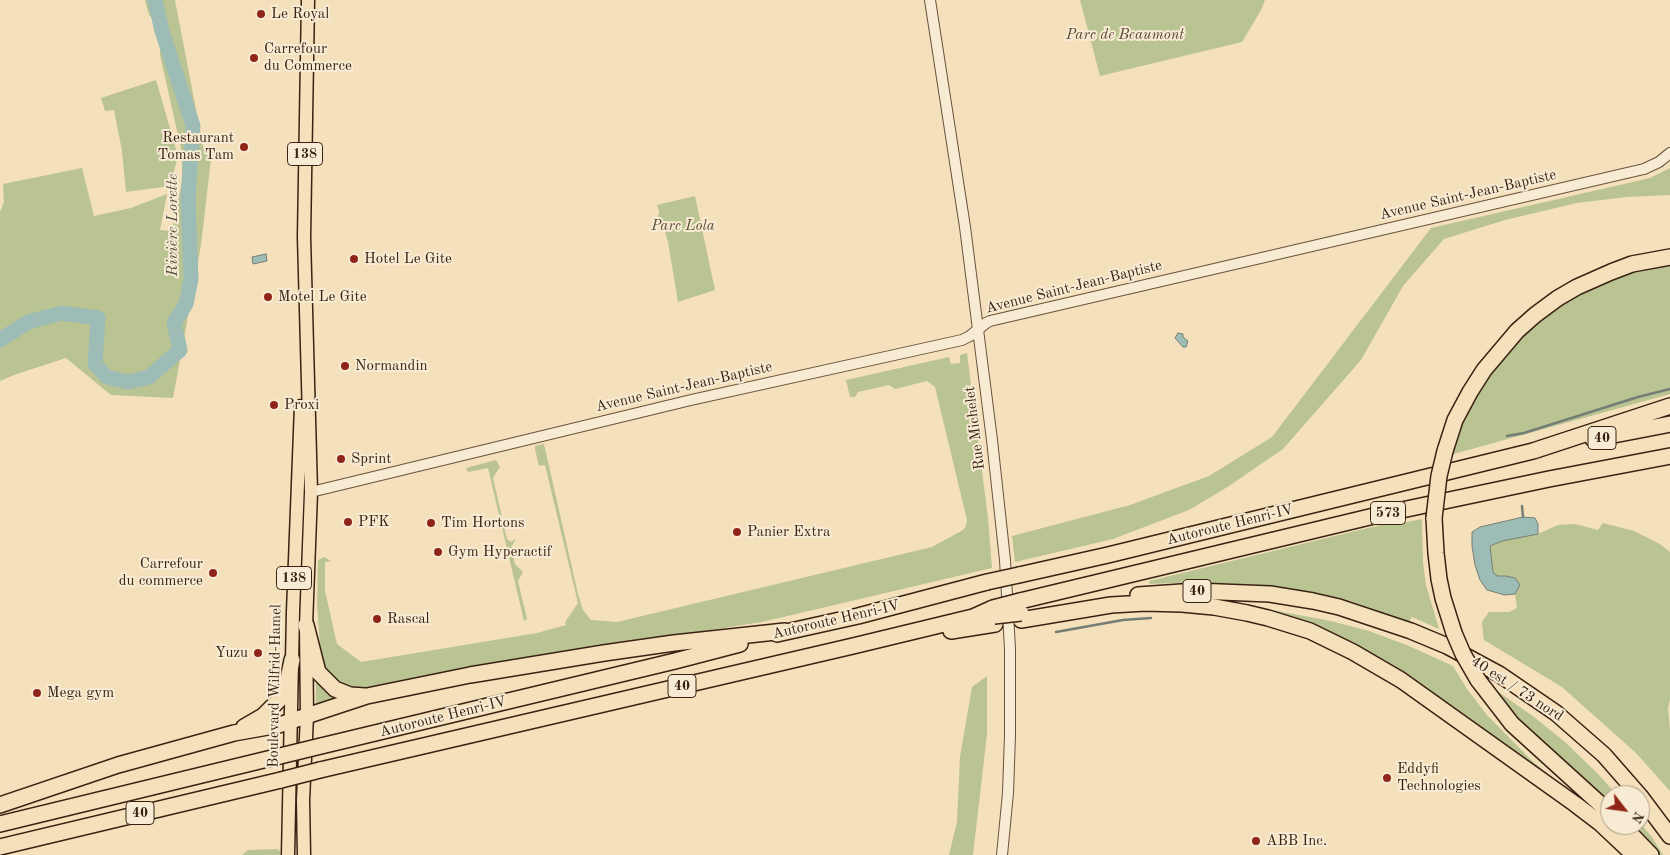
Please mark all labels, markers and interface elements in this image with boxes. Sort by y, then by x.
place label: Le Royal [271,5,329,23]
marker: Le Royal [255,8,267,20]
park label: Parc de Beaumont [1066,26,1184,44]
place label: Carrefour du Commerce [264,40,352,75]
marker: Carrefour du Commerce [248,52,260,64]
place label: Restaurant Tomas Tam [158,129,234,164]
marker: Restaurant Tomas Tam [238,141,250,153]
road number: 138 [288,142,322,166]
street label: Avenue Saint-Jean-Baptiste [1378,166,1558,224]
water label: Rivière Lorette [163,174,183,276]
park label: Parc Lola [651,217,715,235]
place label: Hotel Le Gite [364,250,452,268]
marker: Hotel Le Gite [348,253,360,265]
street label: Avenue Saint-Jean-Baptiste [984,256,1164,318]
place label: Motel Le Gite [278,288,367,306]
marker: Motel Le Gite [262,291,274,303]
place label: Normandin [355,357,428,375]
street label: Avenue Saint-Jean-Baptiste [594,358,774,416]
marker: Normandin [339,360,351,372]
street label: Rue Michelet [961,385,989,471]
place label: Proxi [284,396,319,414]
marker: Proxi [268,399,280,411]
road number: 40 [1588,426,1616,449]
place label: Sprint [351,450,392,468]
marker: Sprint [335,453,347,465]
street label: Autoroute Henri-IV [1165,501,1295,549]
road number: 573 [1370,502,1406,524]
place label: PFK [358,513,390,531]
place label: Tim Hortons [441,514,525,532]
marker: PFK [342,516,354,528]
marker: Tim Hortons [425,517,437,529]
place label: Panier Extra [747,523,830,541]
marker: Panier Extra [731,526,743,538]
place label: Gym Hyperactif [448,543,552,561]
marker: Gym Hyperactif [432,546,444,558]
place label: Carrefour du commerce [119,555,203,590]
road number: 138 [276,566,312,590]
marker: Carrefour du commerce [207,567,219,579]
road number: 40 [1183,580,1211,602]
street label: Autoroute Henri-IV [771,597,901,643]
street label: Boulevard Wilfrid-Hamel [265,604,285,768]
place label: Rascal [387,610,430,628]
marker: Rascal [371,613,383,625]
place label: Yuzu [215,644,248,662]
marker: Yuzu [252,647,264,659]
street label: 40 est / 73 nord [1467,652,1567,726]
road number: 40 [668,674,696,698]
place label: Mega gym [47,684,114,702]
marker: Mega gym [31,687,43,699]
street label: Autoroute Henri-IV [378,693,508,741]
place label: Eddyfi Technologies [1397,760,1481,795]
marker: Eddyfi Technologies [1381,772,1393,784]
north arrow [1600,785,1650,835]
road number: 40 [126,801,154,824]
text: N [1628,809,1646,825]
place label: ABB Inc. [1266,832,1327,850]
marker: ABB Inc. [1250,835,1262,847]

